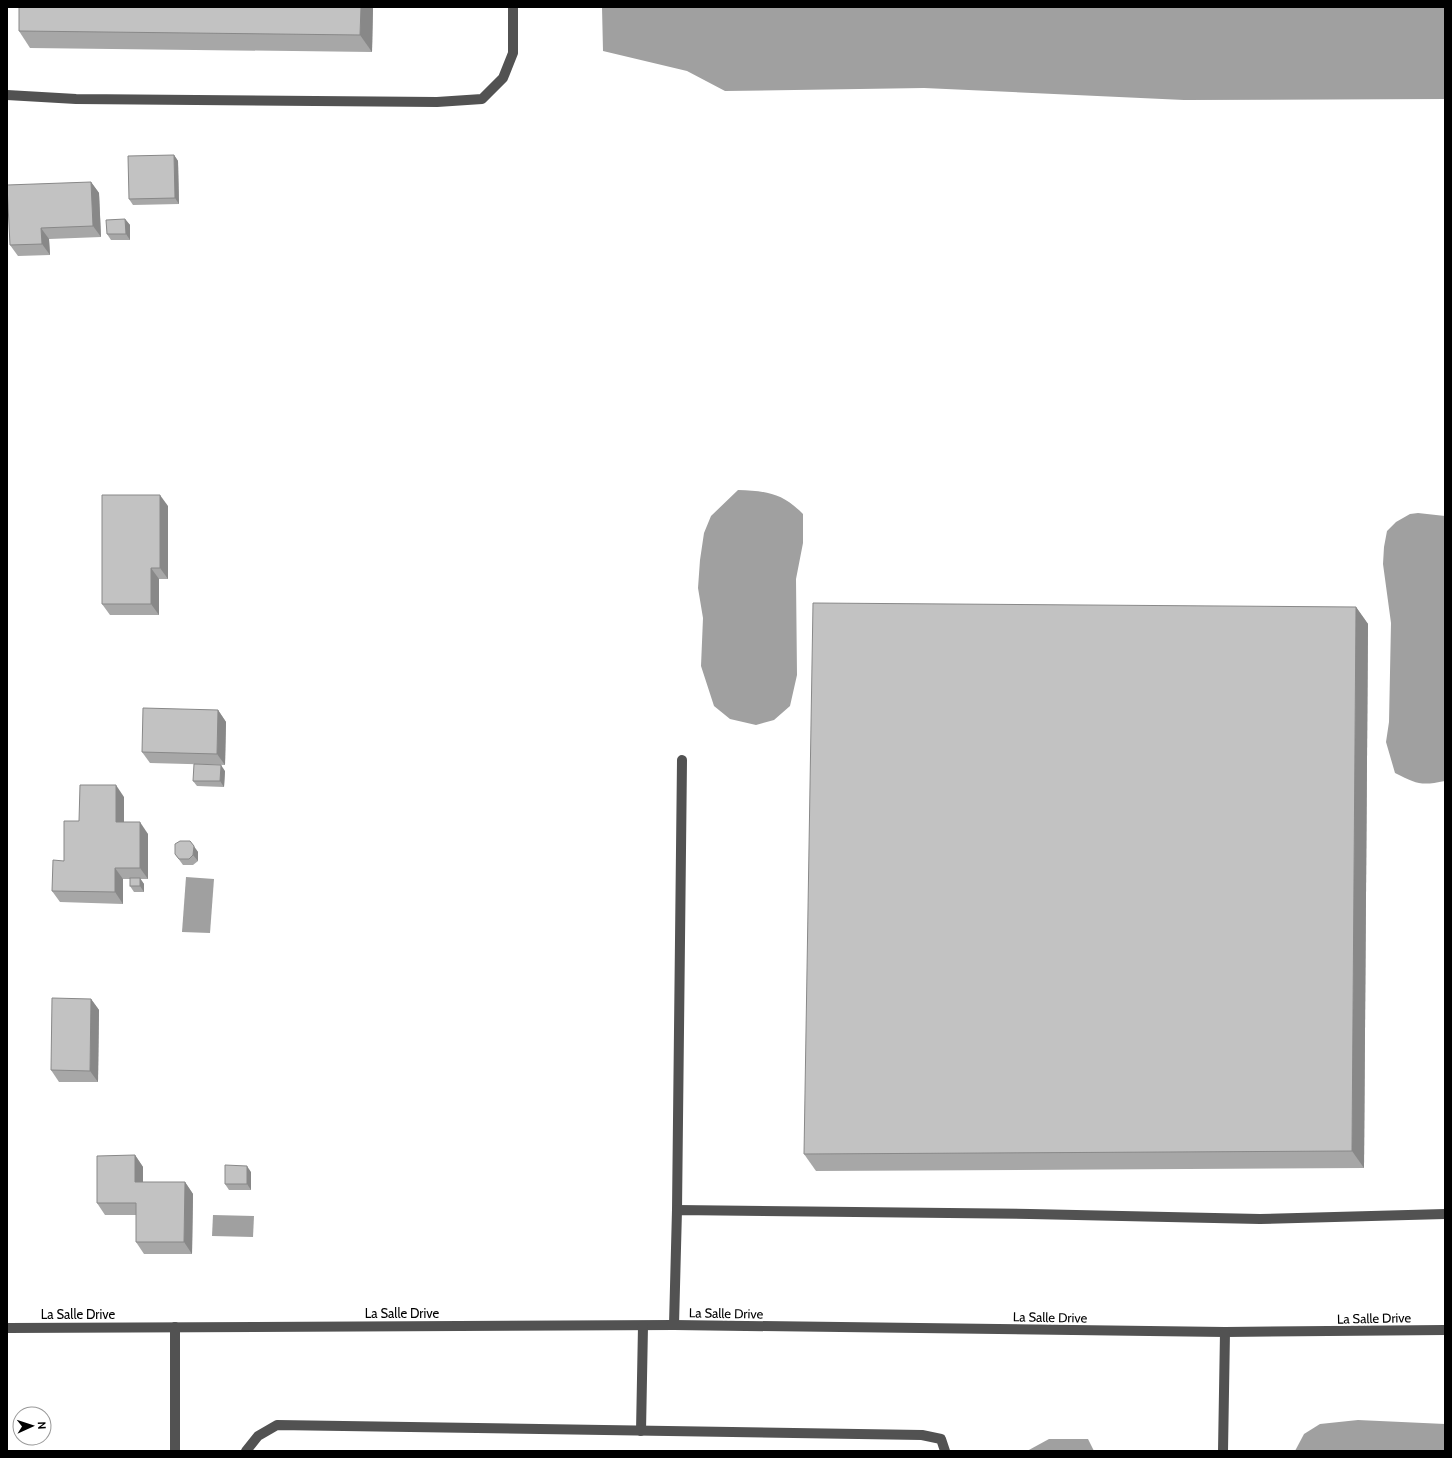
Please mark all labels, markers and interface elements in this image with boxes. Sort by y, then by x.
street label: La Salle Drive [689,1304,764,1322]
street label: La Salle Drive [365,1305,440,1321]
street label: La Salle Drive [41,1306,116,1322]
street label: La Salle Drive [1013,1308,1088,1326]
street label: La Salle Drive [1337,1309,1412,1327]
north arrow [12,1406,52,1446]
text: N [35,1421,49,1430]

